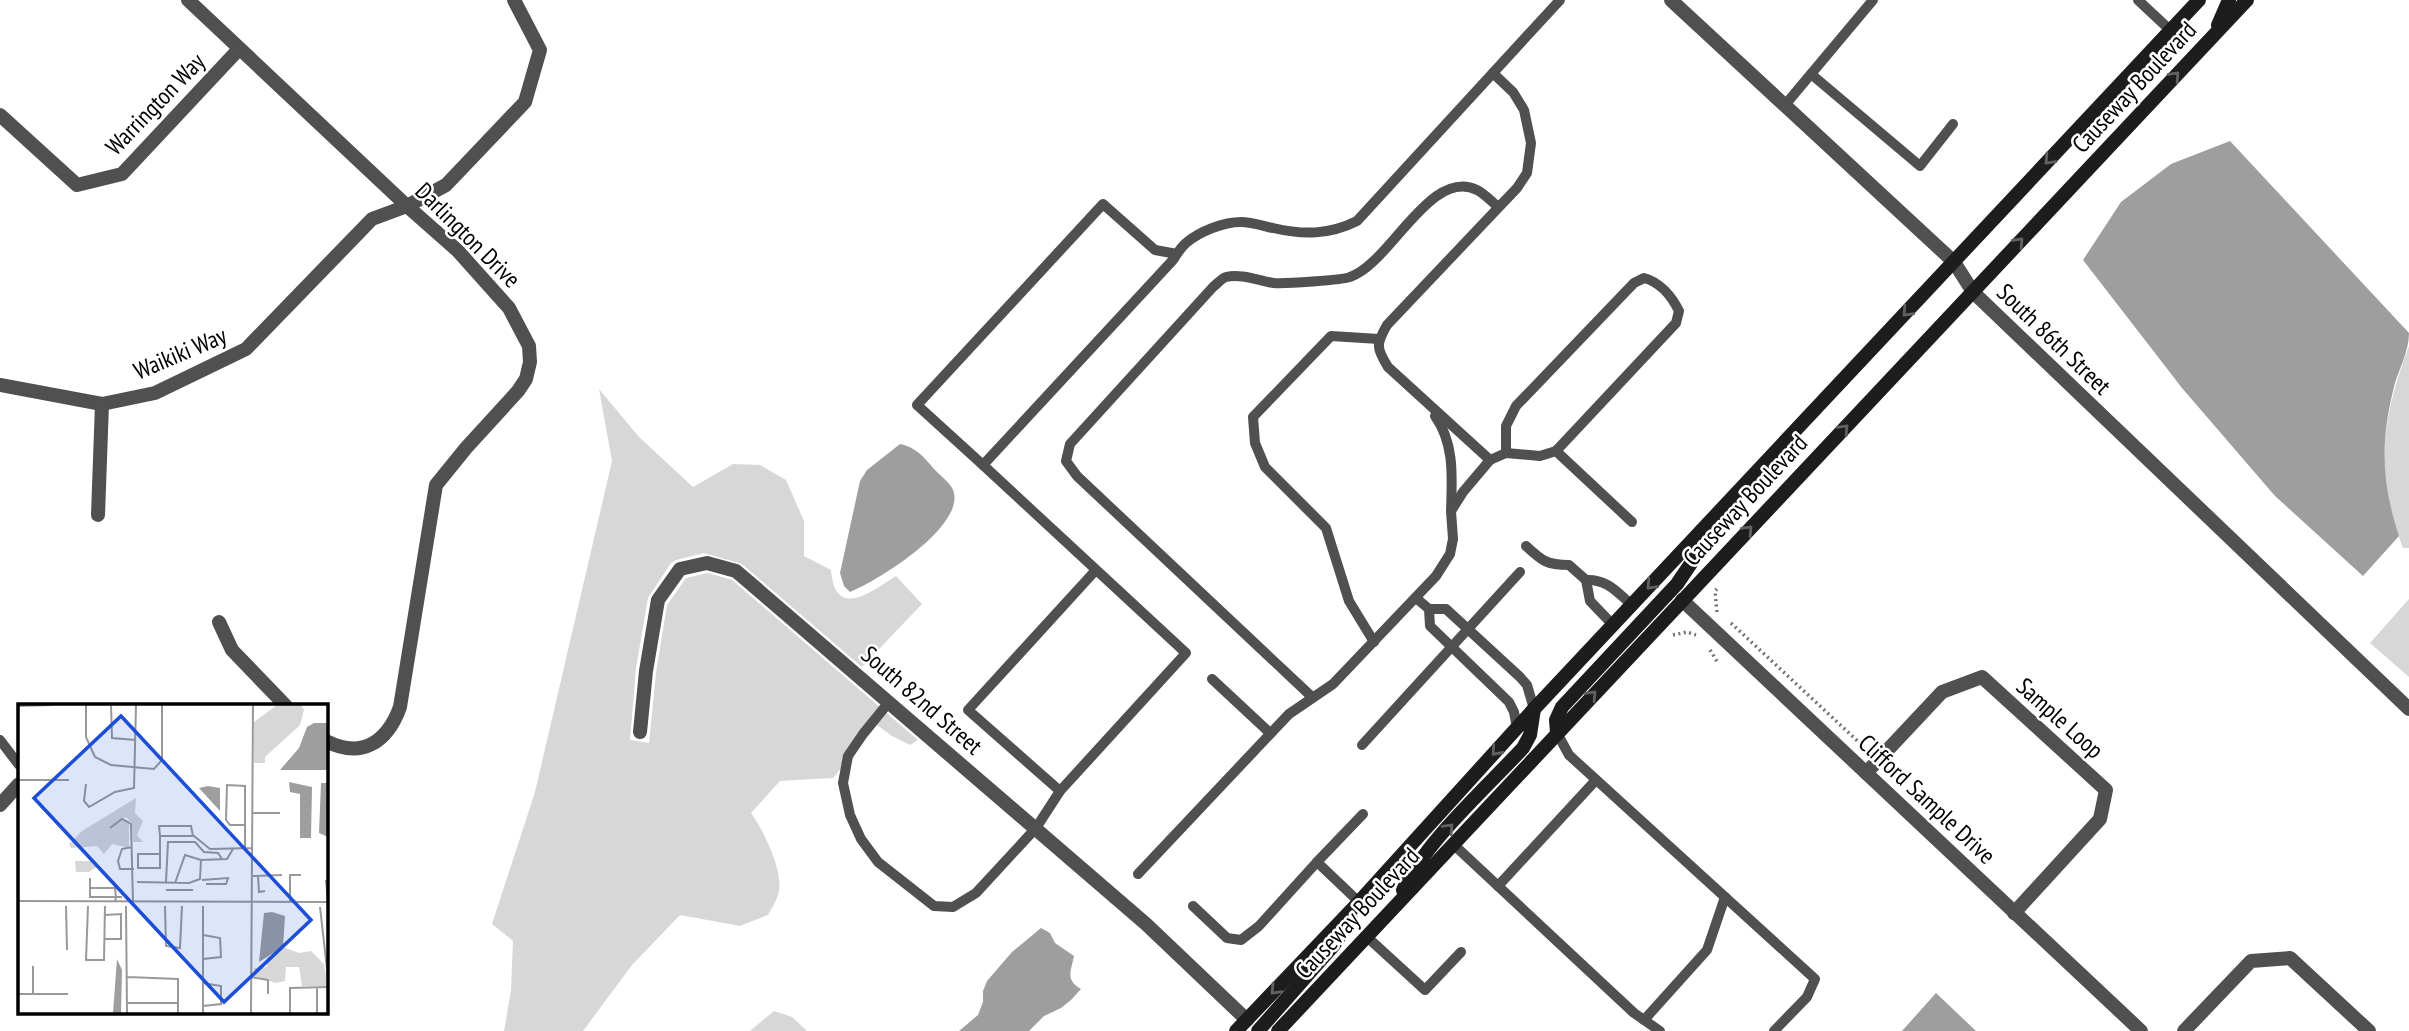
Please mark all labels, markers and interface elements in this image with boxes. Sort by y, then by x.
street label: Causeway Boulevard [2065,15,2203,159]
street label: Warrington Way [99,46,211,162]
one-way arrow [2167,72,2179,85]
one-way arrow [2045,152,2058,165]
street label: Darlington Drive [409,176,527,294]
one-way arrow [2011,237,2024,250]
street label: South 86th Street [1990,277,2118,401]
one-way arrow [1903,304,1916,317]
street label: Waikiki Way [129,320,231,386]
one-way arrow [1835,424,1848,437]
street label: Causeway Boulevard [1676,428,1814,572]
one-way arrow [1740,525,1753,538]
one-way arrow [1647,577,1660,590]
street label: South 82nd Street [855,639,989,761]
street label: Sample Loop [2010,671,2110,765]
one-way arrow [1584,690,1597,703]
inset map [18,704,327,1014]
street label: Clifford Sample Drive [1852,727,2002,871]
one-way arrow [1492,743,1504,756]
one-way arrow [1440,823,1453,836]
street label: Causeway Boulevard [1288,841,1426,985]
one-way arrow [1271,982,1284,995]

